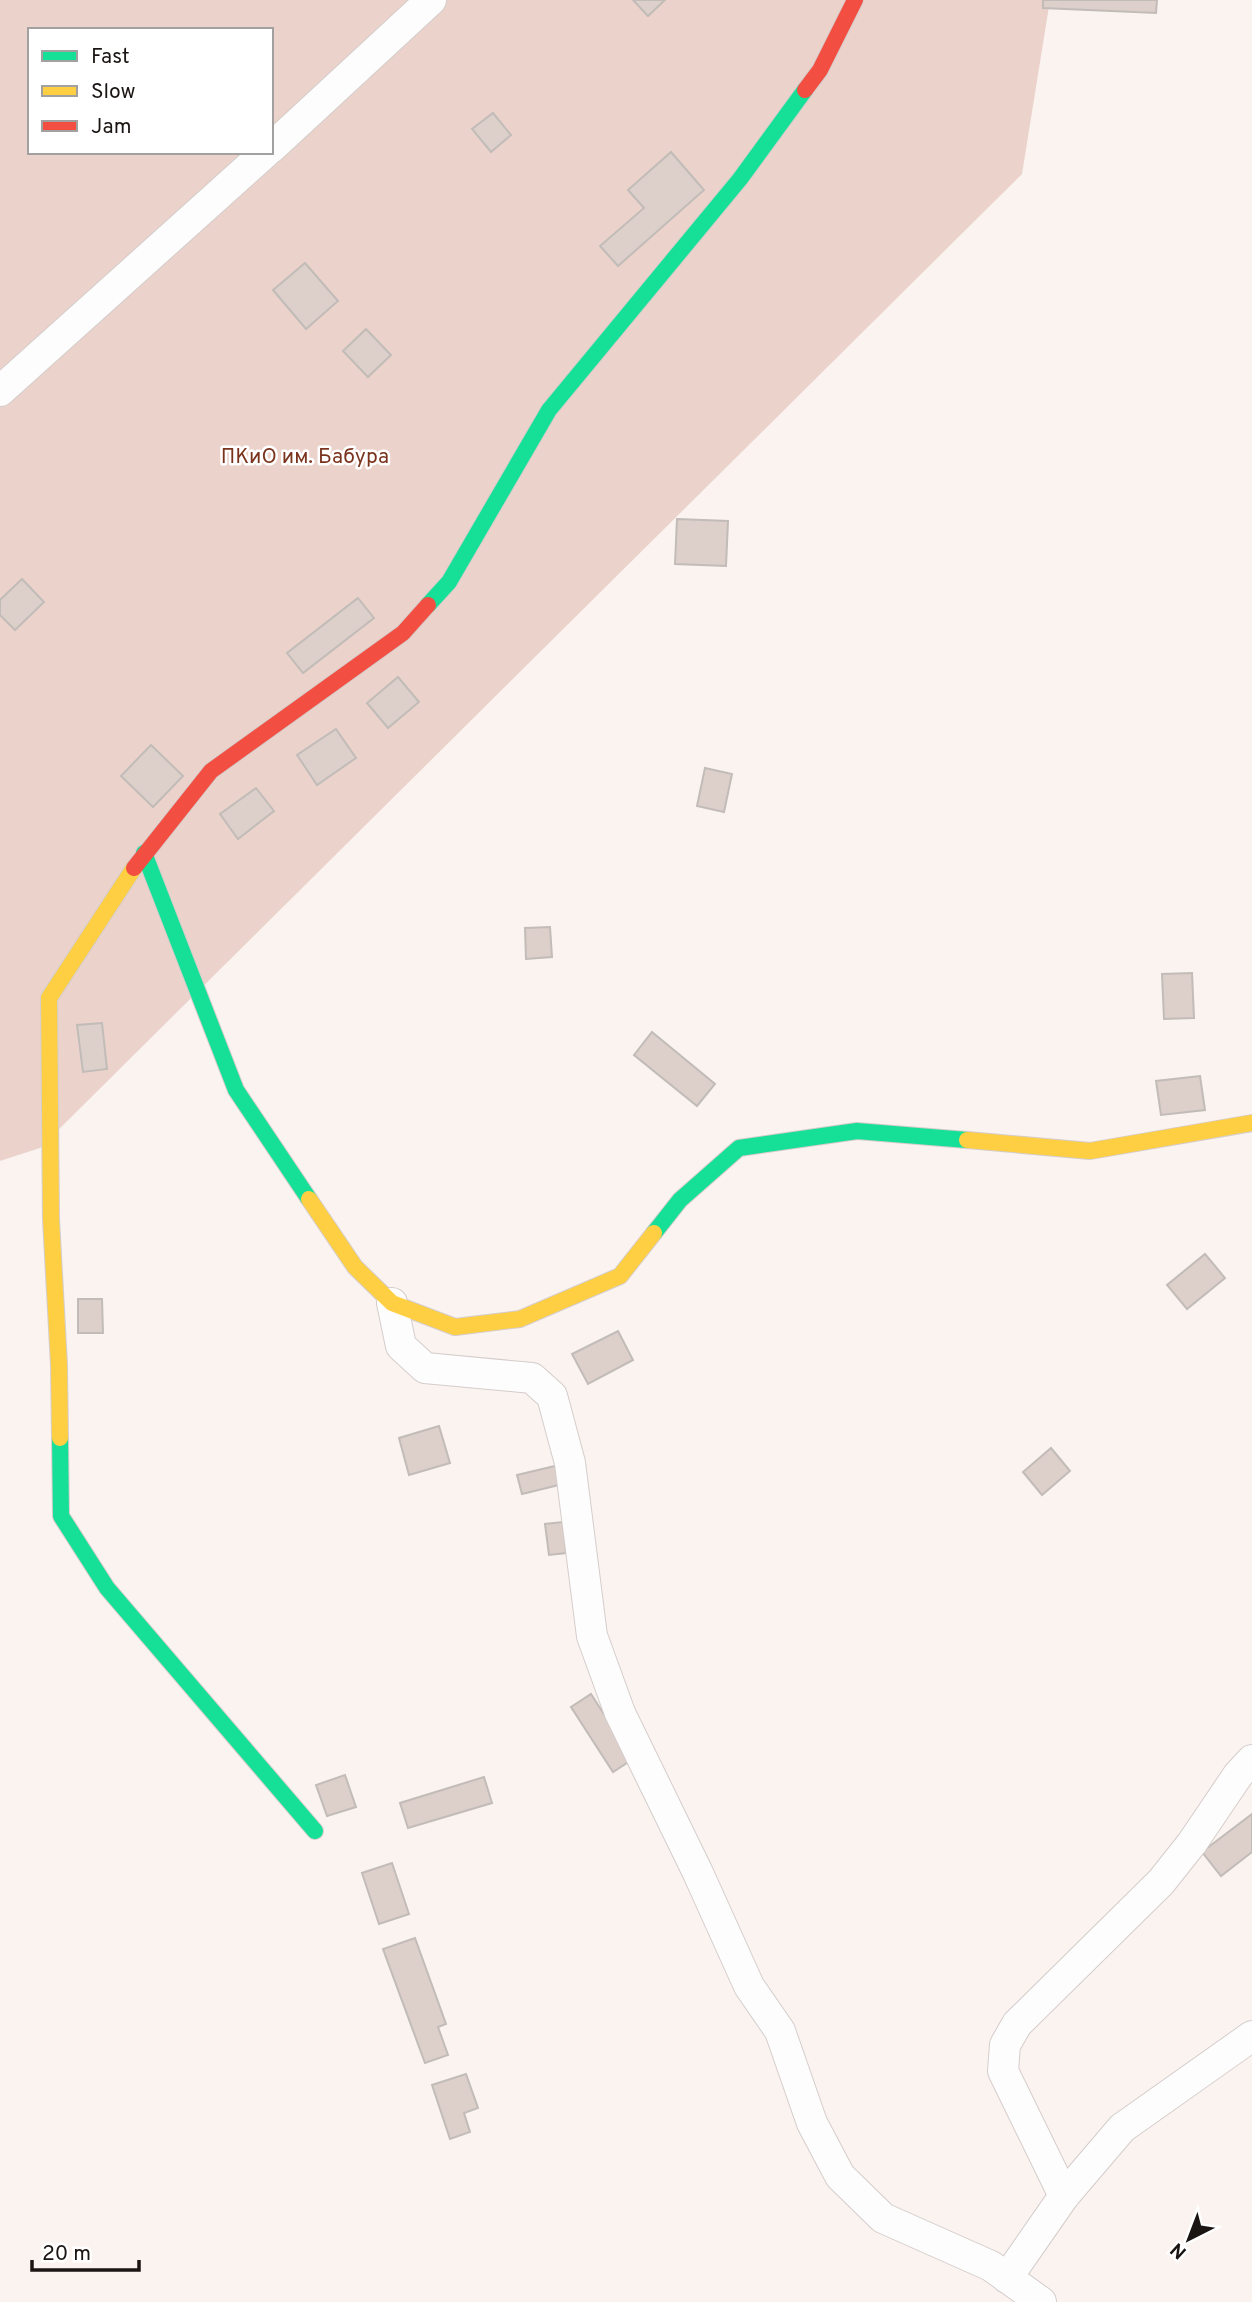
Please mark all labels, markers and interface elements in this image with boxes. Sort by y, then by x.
legend [28,28,273,154]
text: Fast [91,44,130,71]
text: Slow [91,79,136,106]
text: Jam [91,114,132,141]
park label: ПКиО им. Бабура [221,444,389,471]
north arrow [1154,2204,1224,2274]
scale bar [32,2228,138,2272]
text: N [1166,2237,1192,2264]
text: 20 m [42,2241,91,2268]

